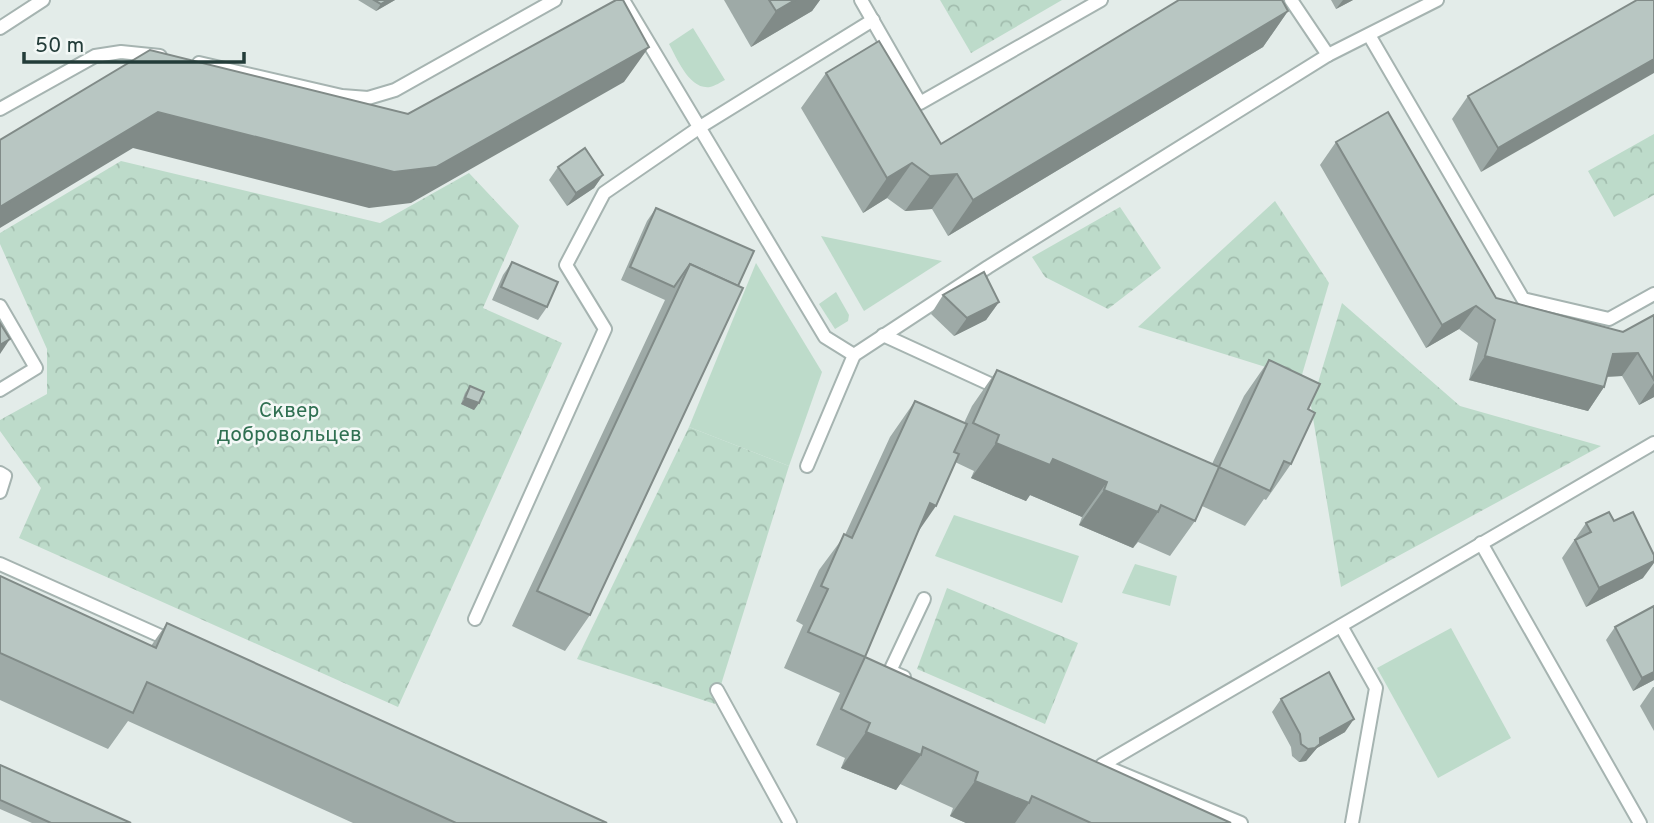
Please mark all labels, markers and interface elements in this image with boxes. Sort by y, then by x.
scale bar [24,21,245,65]
text: 50 m [35,33,84,60]
park label: Сквер добровольцев [216,398,362,449]

